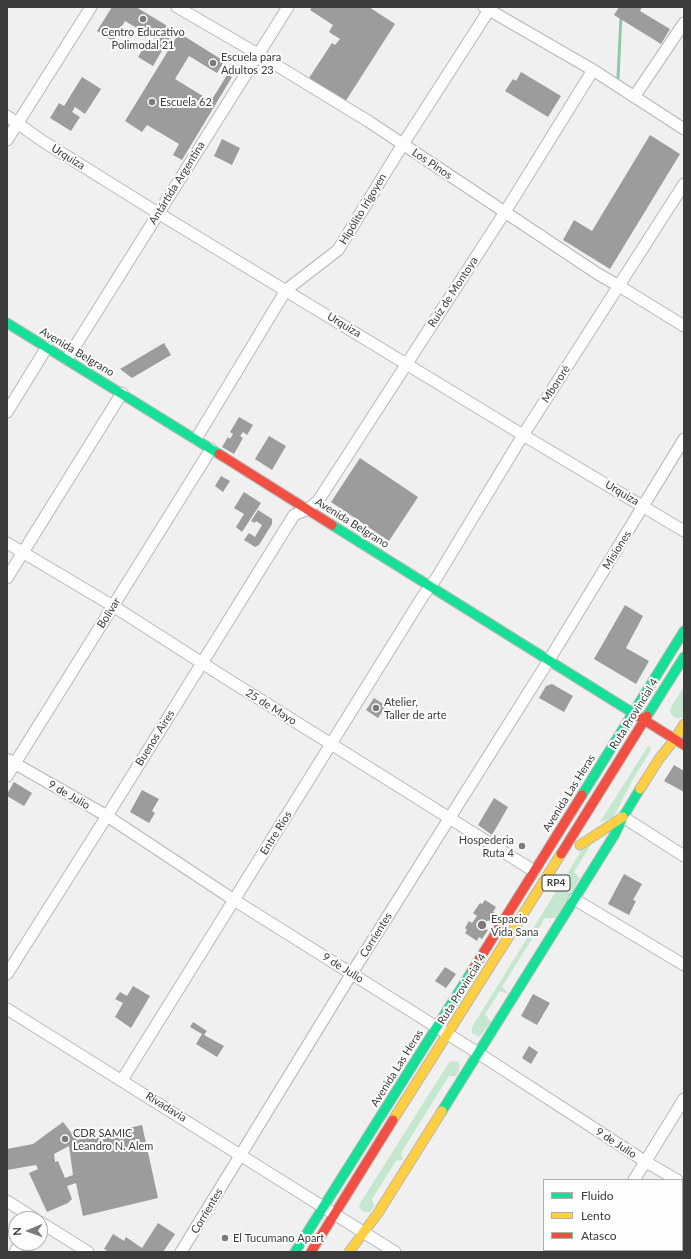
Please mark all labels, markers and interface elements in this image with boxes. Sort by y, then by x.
marker: Centro Educativo Polimodal 21 [138,14,148,24]
place label: Centro Educativo Polimodal 21 [101,25,185,51]
place label: Escuela para Adultos 23 [221,50,281,76]
marker: Escuela para Adultos 23 [208,58,218,68]
place label: Escuela 62 [160,95,212,109]
marker: Escuela 62 [147,97,157,107]
street label: Antártida Argentina [146,139,208,227]
street label: Urquiza [49,142,87,172]
street label: Los Pinos [409,146,455,182]
street label: Hipólito Irigoyen [337,171,389,247]
street label: Ruiz de Montoya [425,254,481,330]
street label: Urquiza [325,310,363,340]
street label: Avenida Belgrano [37,325,117,379]
street label: Mbororé [539,363,573,405]
street label: Urquiza [603,478,641,508]
street label: Avenida Belgrano [313,495,391,551]
street label: Misiones [600,528,634,572]
street label: Bolivar [95,595,123,631]
street label: Ruta Provincial 4 [607,676,661,752]
street label: 25 de Mayo [243,686,299,728]
place label: Atelier, Taller de arte [384,695,447,721]
marker: Atelier, Taller de arte [371,703,381,713]
street label: Buenos Aires [133,708,177,768]
street label: Avenida Las Heras [540,752,598,834]
street label: 9 de Julio [46,778,92,812]
street label: Entre Ríos [257,809,295,857]
place label: Hospederia Ruta 4 [459,833,514,859]
marker: Hospederia Ruta 4 [517,841,527,851]
road number: RP4 [542,875,570,891]
street label: Corrientes [357,910,395,960]
place label: Espacio Vida Sana [491,912,538,938]
marker: Espacio Vida Sana [476,919,488,931]
street label: 9 de Julio [320,950,366,986]
street label: Ruta Provincial 4 [435,951,489,1027]
street label: Avenida Las Heras [368,1027,426,1109]
street label: Rivadavia [143,1089,189,1125]
street label: 9 de Julio [593,1125,639,1161]
place label: CDR SAMIC Leandro N. Alem [73,1126,153,1152]
marker: CDR SAMIC Leandro N. Alem [60,1134,70,1144]
legend [543,1179,683,1251]
street label: Corrientes [188,1186,226,1236]
text: Fluido [581,1188,614,1203]
text: Lento [581,1208,611,1223]
north arrow [8,1211,48,1251]
text: N [10,1227,23,1236]
text: Atasco [581,1228,617,1243]
place label: El Tucumano Apart [233,1231,324,1245]
marker: El Tucumano Apart [220,1233,230,1243]

